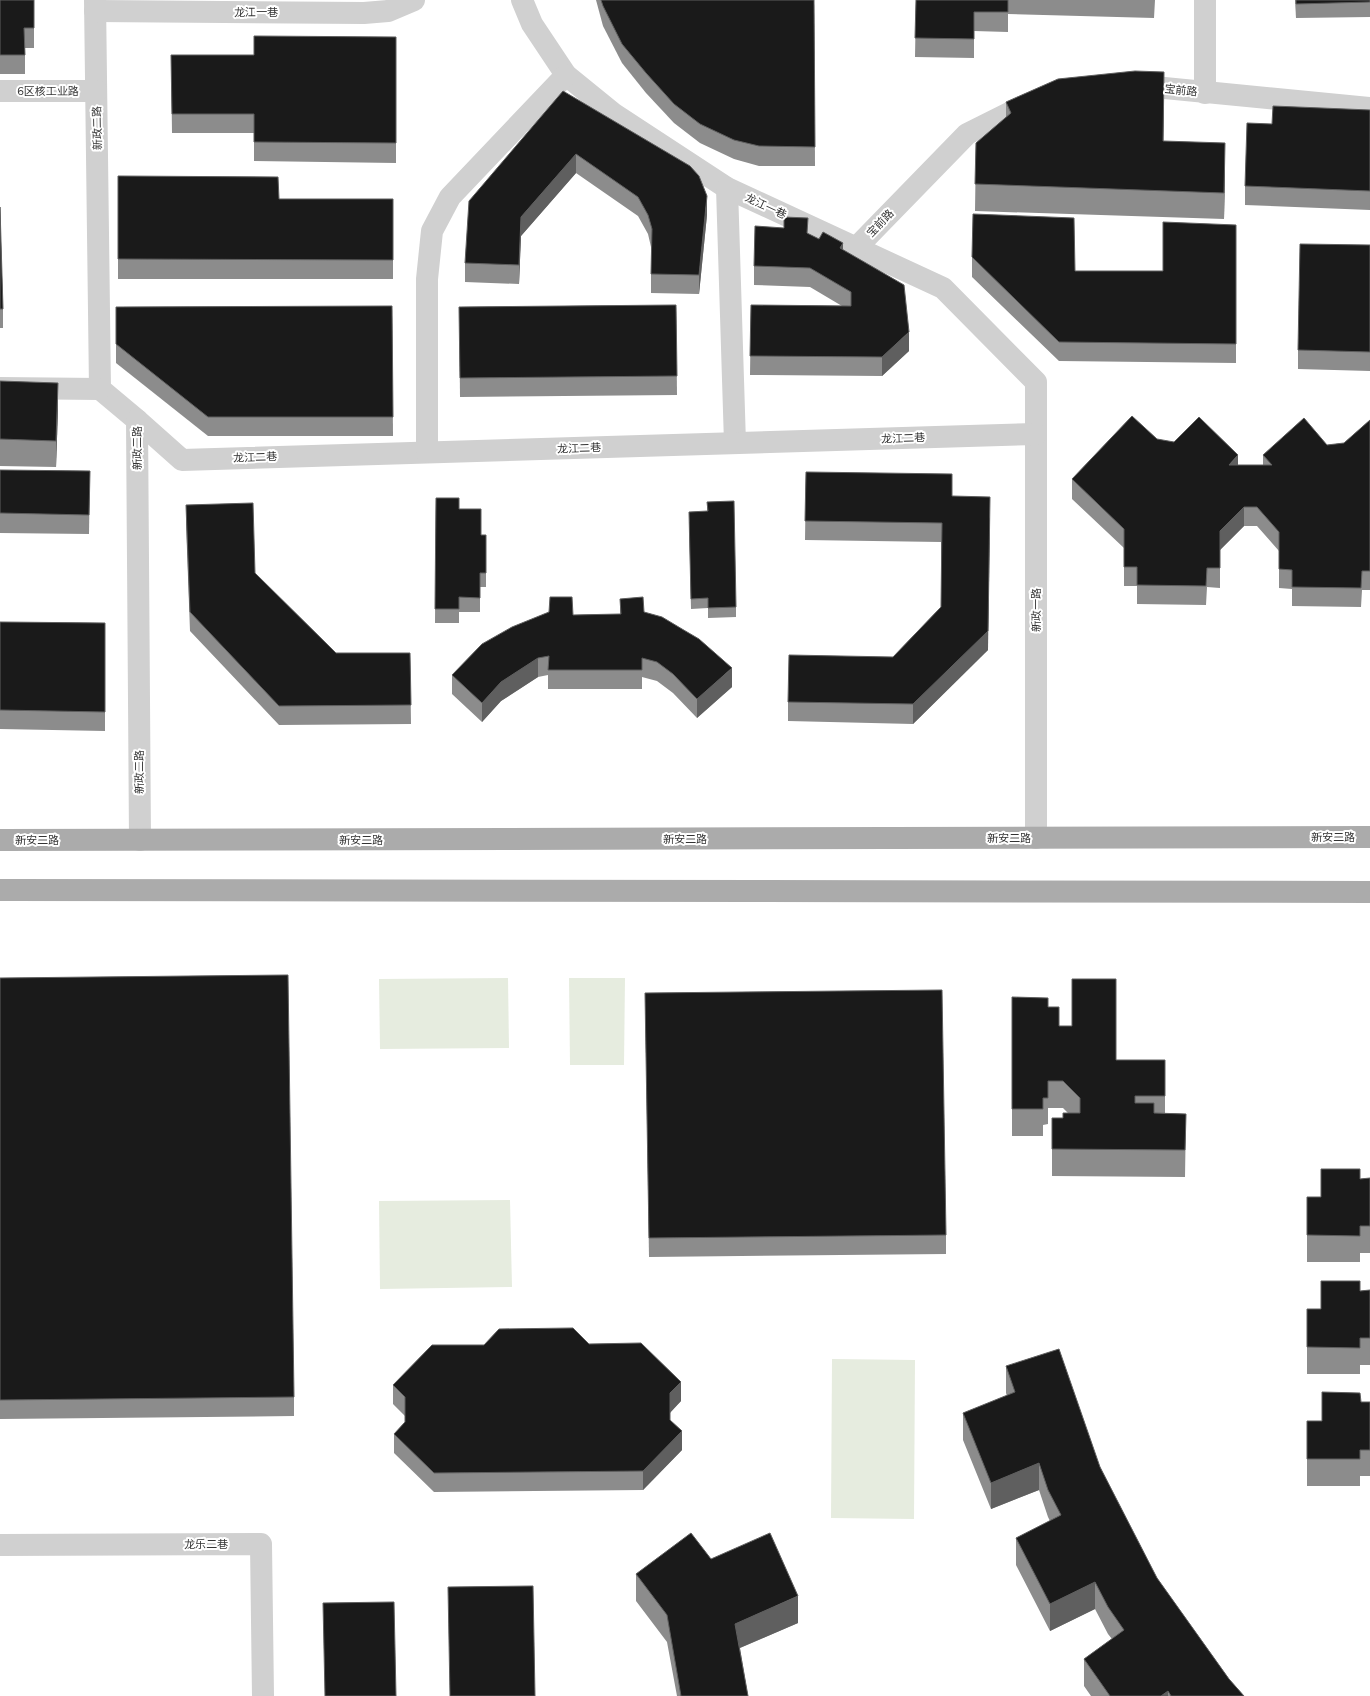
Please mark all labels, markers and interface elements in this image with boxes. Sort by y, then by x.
street label: 龙江一巷 [234,5,278,19]
street label: 宝前路 [1164,81,1198,99]
street label: 6区核工业路 [17,84,79,98]
street label: 新政二路 [90,106,104,150]
street label: 龙江一巷 [743,190,789,222]
street label: 宝前路 [864,206,896,240]
street label: 新政二路 [130,426,144,470]
street label: 龙江二巷 [881,430,925,446]
street label: 龙江二巷 [557,440,601,456]
street label: 龙江二巷 [233,449,277,465]
street label: 新政一路 [1029,588,1043,632]
street label: 新政二路 [132,750,146,794]
street label: 新安二路 [1311,830,1355,844]
street label: 新安二路 [987,831,1031,845]
street label: 新安二路 [663,832,707,846]
street label: 新安二路 [15,833,59,847]
street label: 新安二路 [339,833,383,847]
street label: 龙乐二巷 [184,1537,228,1551]

